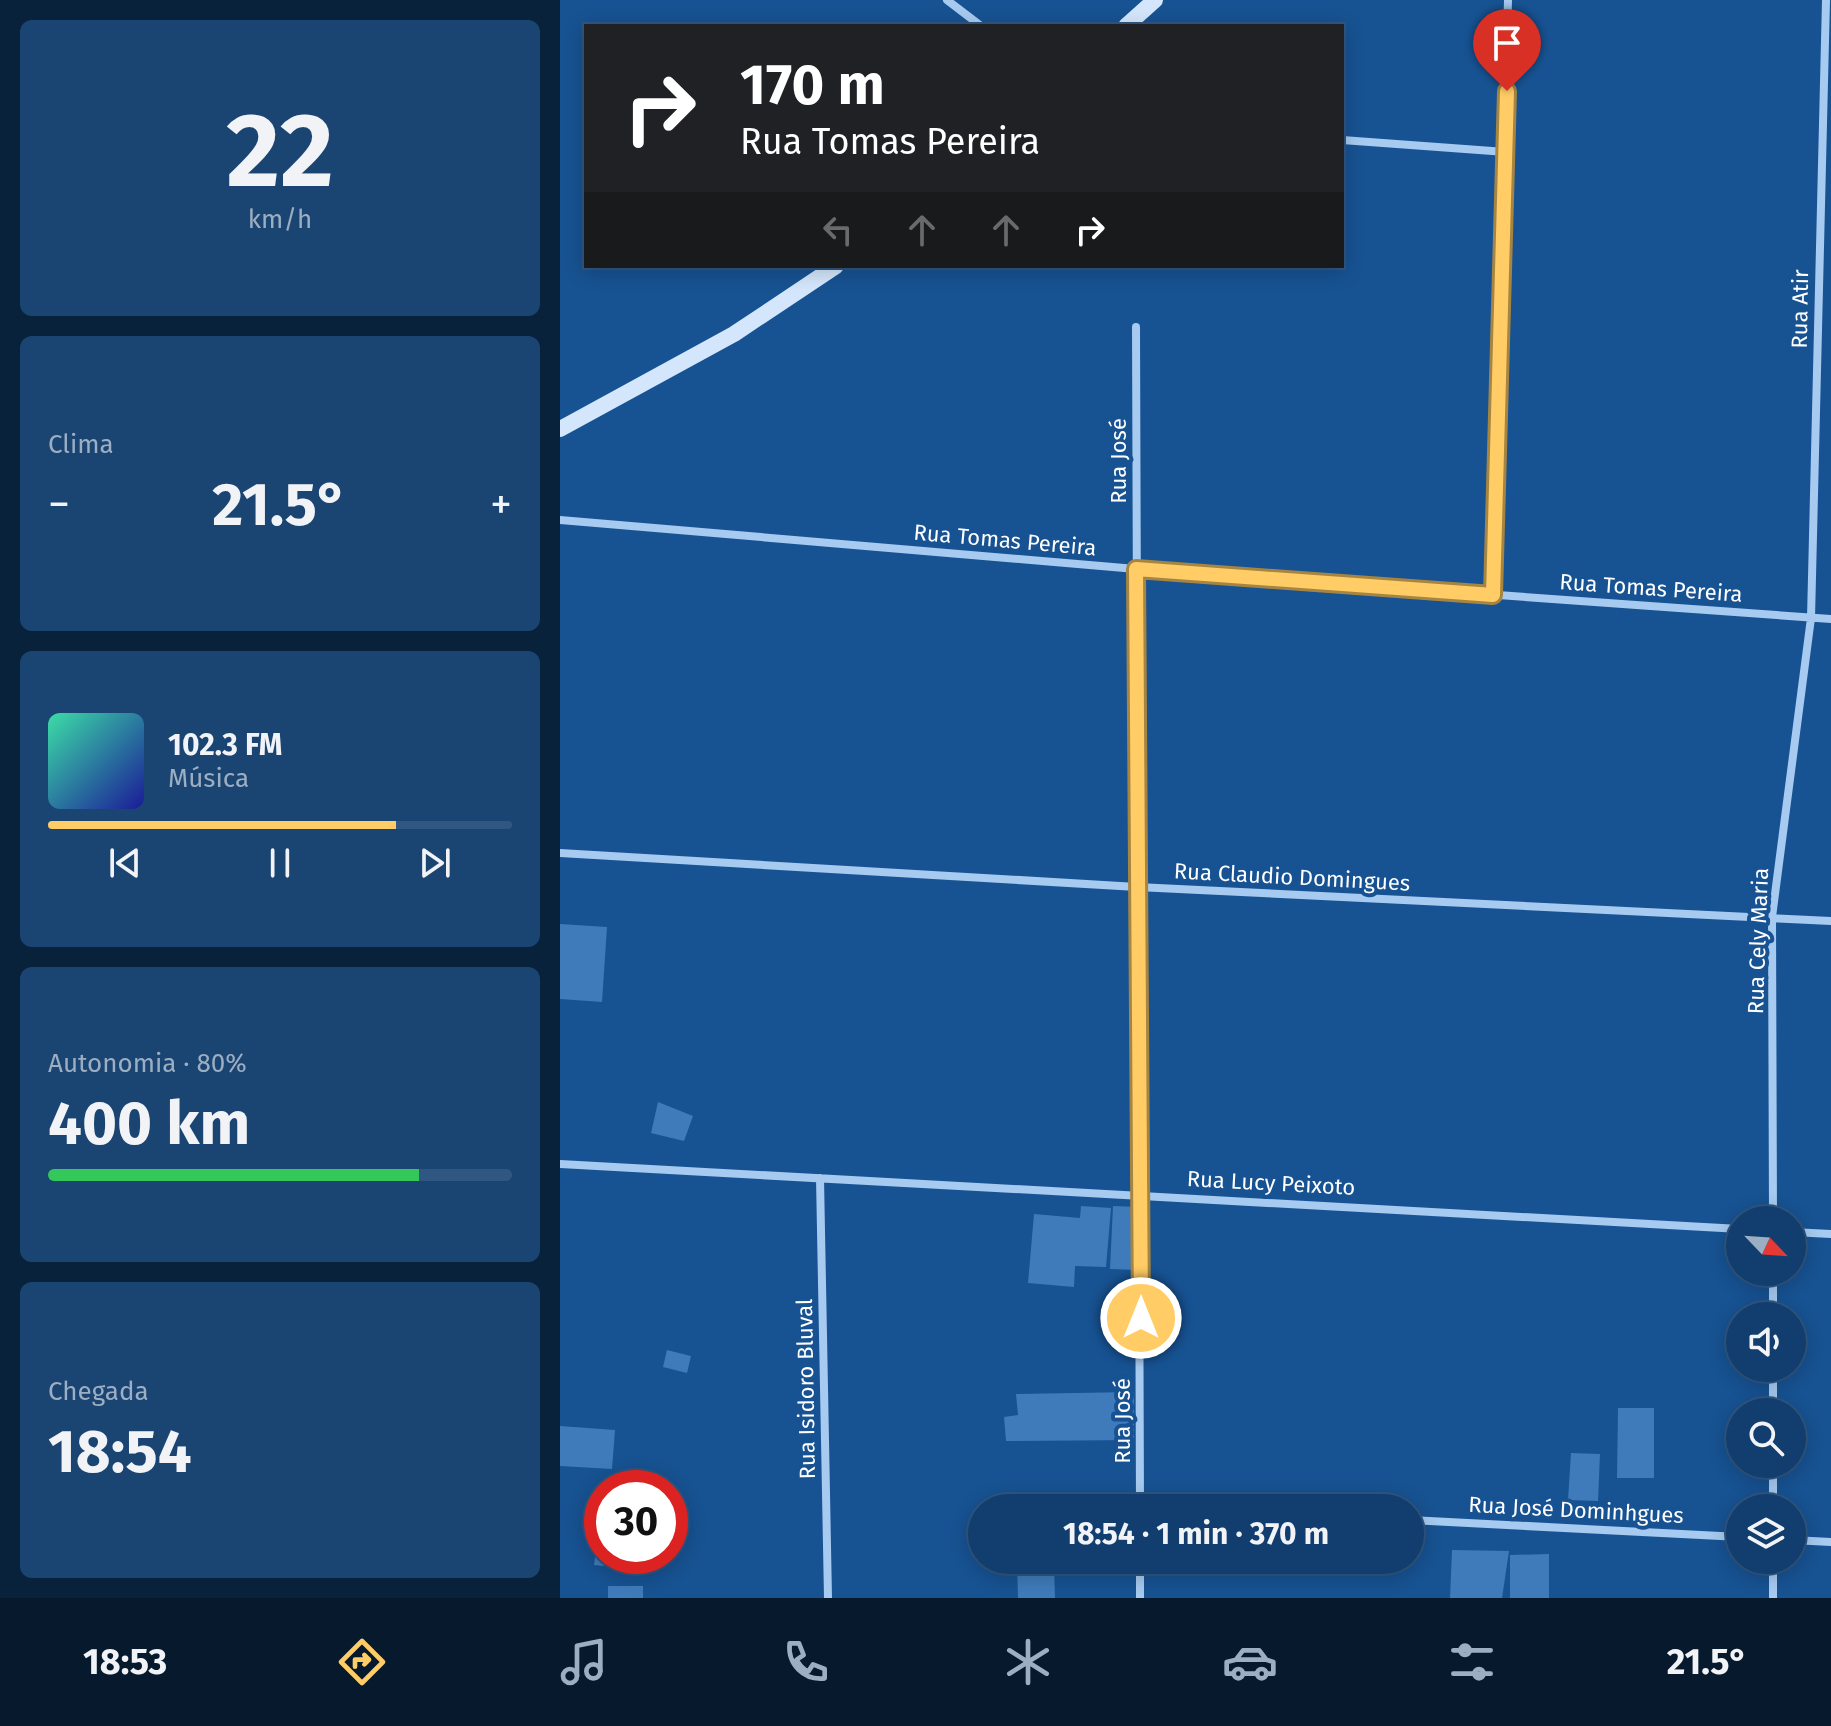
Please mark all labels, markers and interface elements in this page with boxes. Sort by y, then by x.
pin [1473,9,1541,91]
icon: arrive [1485,21,1529,65]
text: 170 m [740,52,885,119]
icon: right [608,56,712,160]
text: 22 [226,89,334,214]
text: Rua Tomas Pereira [740,120,1040,164]
text: km/h [248,204,312,235]
icon: left [816,208,860,252]
icon: ahead [900,208,944,252]
icon: ahead [984,208,1028,252]
icon: right [1068,208,1112,252]
street label: Rua Atir [1786,269,1814,349]
street label: Rua José [1105,418,1132,504]
text: Clima [48,429,114,460]
text: 21.5° [212,469,348,541]
text: − [48,478,70,531]
text: + [490,478,512,531]
street label: Rua Tomas Pereira [912,519,1098,561]
street label: Rua Tomas Pereira [1559,568,1743,608]
text: 102.3 FM [168,727,282,763]
text: Música [168,763,249,794]
icon: previous [103,841,147,885]
icon: pause [258,841,302,885]
icon: next [413,841,457,885]
street label: Rua Claudio Domingues [1173,857,1411,897]
street label: Rua Cely Maria [1742,867,1774,1015]
text: Autonomia · 80% [48,1048,247,1079]
text: 400 km [48,1088,250,1160]
street label: Rua Lucy Peixoto [1186,1165,1356,1201]
north arrow [1726,1206,1806,1286]
map controls [1726,1206,1806,1574]
position arrow [1099,1276,1183,1360]
street label: Rua Isidoro Bluval [791,1298,821,1480]
button: sound [1726,1302,1806,1382]
text: Chegada [48,1376,149,1407]
street label: Rua José [1109,1378,1136,1464]
button: search [1726,1398,1806,1478]
text: 18:54 [48,1416,192,1488]
speed limit sign: 30 [584,1470,688,1574]
street label: Rua José Dominhgues [1468,1491,1684,1529]
button: layers [1726,1494,1806,1574]
text: 18:54 · 1 min · 370 m [1063,1516,1329,1552]
icon: directions [334,1634,390,1690]
icon: music [556,1634,612,1690]
icon: phone [778,1634,834,1690]
icon: climate [1000,1634,1056,1690]
icon: car [1222,1634,1278,1690]
icon: filters [1444,1634,1500,1690]
text: 18:53 [83,1640,167,1684]
text: 21.5° [1667,1640,1748,1684]

